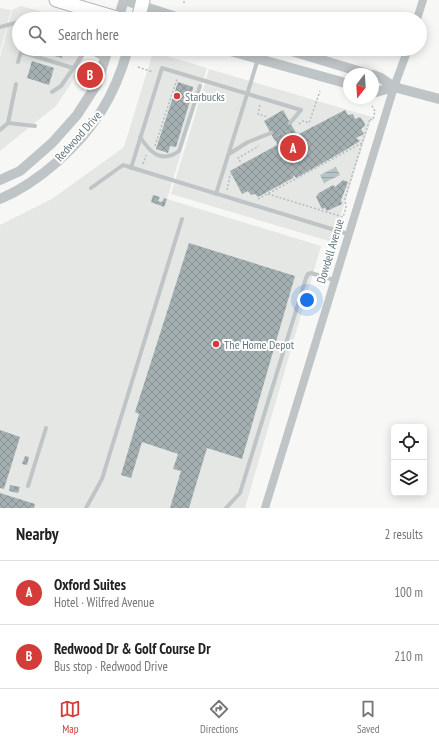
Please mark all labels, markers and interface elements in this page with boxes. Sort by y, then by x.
search box [12,12,427,56]
icon: search [26,23,48,45]
text: Search here [58,25,119,44]
pin: B [77,60,103,90]
north arrow [343,68,379,104]
place label: Starbucks [185,89,225,104]
marker: Starbucks [172,91,182,101]
street label: Redwood Drive [52,108,104,164]
pin: A [280,133,306,163]
street label: Dowdell Avenue [313,217,347,285]
your location [297,290,317,310]
place label: The Home Depot [224,337,295,352]
marker: The Home Depot [211,339,221,349]
map controls [391,424,427,496]
button: locate [391,424,427,460]
button: layers [391,460,427,496]
text: Nearby [16,523,59,545]
text: 2 results [384,526,423,543]
text: Oxford Suites [54,575,126,594]
text: A [26,584,32,601]
text: 100 m [394,584,423,601]
text: Hotel · Wilfred Avenue [54,594,154,611]
text: Redwood Dr & Golf Course Dr [54,639,211,658]
text: B [26,648,32,665]
text: 210 m [394,648,423,665]
text: Bus stop · Redwood Drive [54,658,168,675]
tab: Map [59,698,81,736]
tab: Directions [200,698,238,736]
tab: Saved [357,698,380,736]

